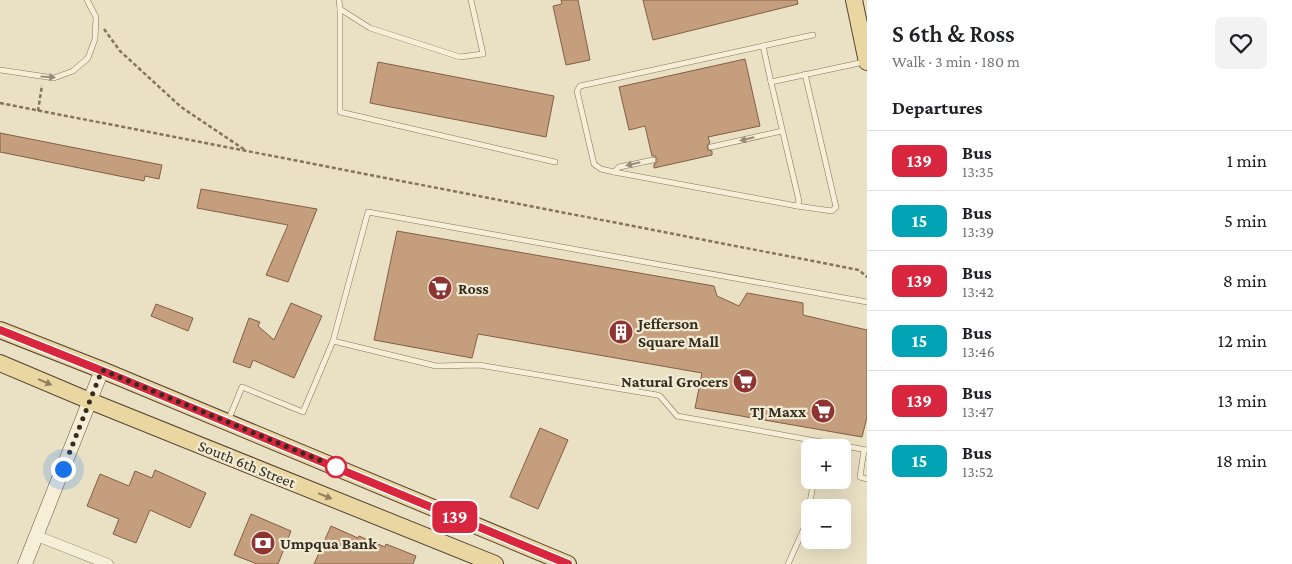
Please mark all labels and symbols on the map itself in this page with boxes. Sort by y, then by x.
one-way arrow [41,73,57,81]
one-way arrow [739,135,754,143]
one-way arrow [625,160,640,168]
supermarket icon: Ross [427,275,453,301]
place label: Ross [458,280,489,297]
place label: Jefferson Square Mall [636,315,719,350]
building icon: Jefferson Square Mall [608,319,634,345]
supermarket icon: Natural Grocers [732,368,758,394]
place label: Natural Grocers [621,373,728,390]
one-way arrow [38,378,52,386]
supermarket icon: TJ Maxx [810,398,836,424]
place label: TJ Maxx [750,403,807,420]
street label: South 6th Street [196,437,299,491]
unlabelled marker [325,456,347,478]
your location [51,457,76,482]
one-way arrow [318,492,333,500]
line badge: 139 [426,501,484,533]
bank icon: Umpqua Bank [250,530,276,556]
place label: Umpqua Bank [280,535,377,552]

